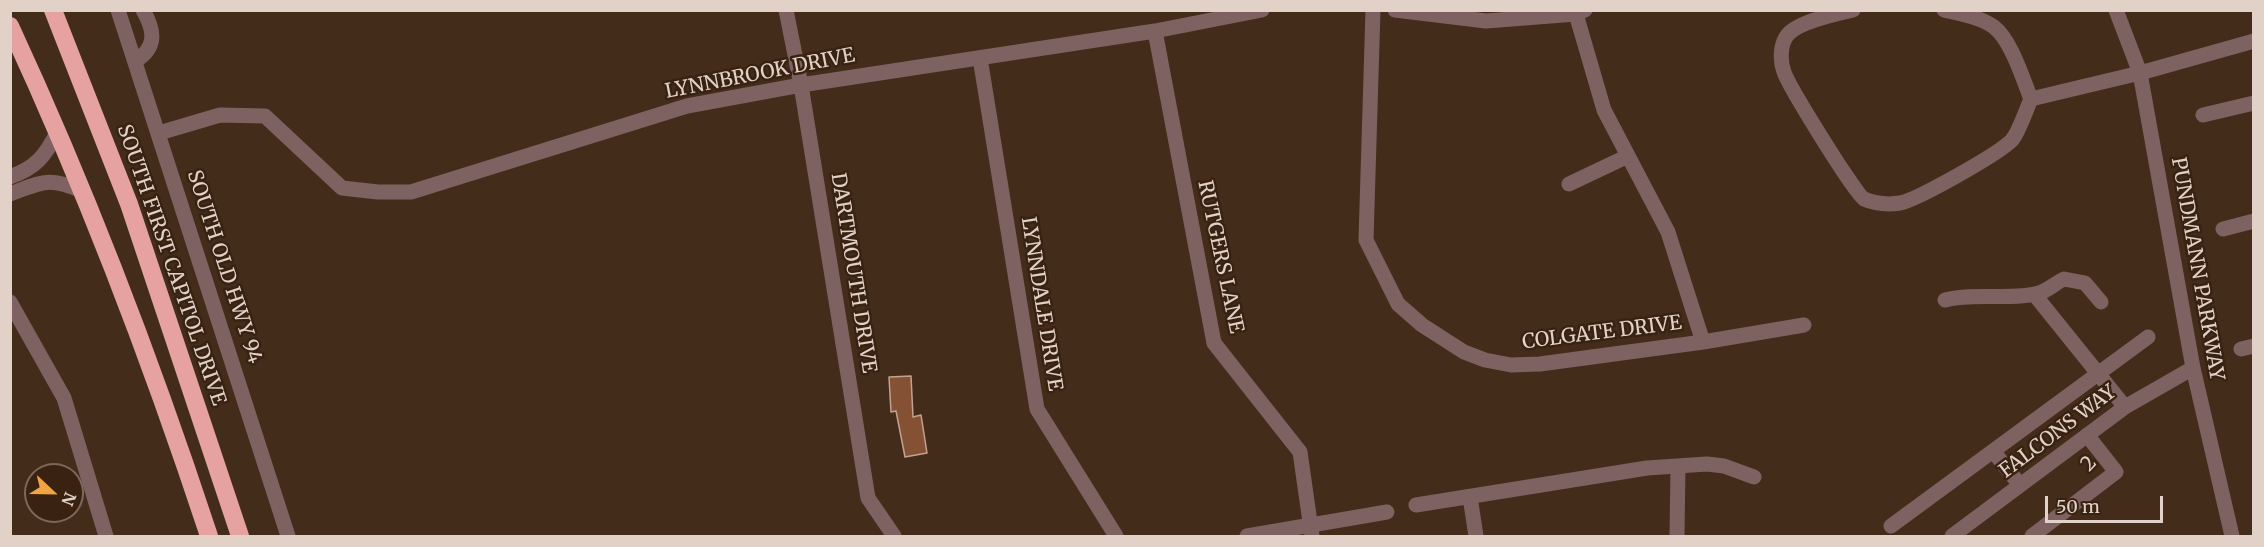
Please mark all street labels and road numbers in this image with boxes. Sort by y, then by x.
street label: LYNNBROOK DRIVE [663,44,857,104]
street label: SOUTH FIRST CAPITOL DRIVE [112,122,230,408]
street label: PUNDMANN PARKWAY [2166,156,2228,382]
street label: SOUTH OLD HWY 94 [181,167,267,367]
street label: DARTMOUTH DRIVE [825,171,881,375]
street label: RUTGERS LANE [1192,178,1248,336]
street label: LYNNDALE DRIVE [1015,215,1067,393]
street label: COLGATE DRIVE [1521,311,1683,355]
street label: FALCONS WAY [1995,380,2121,484]
street label: 2 [2076,451,2102,477]

